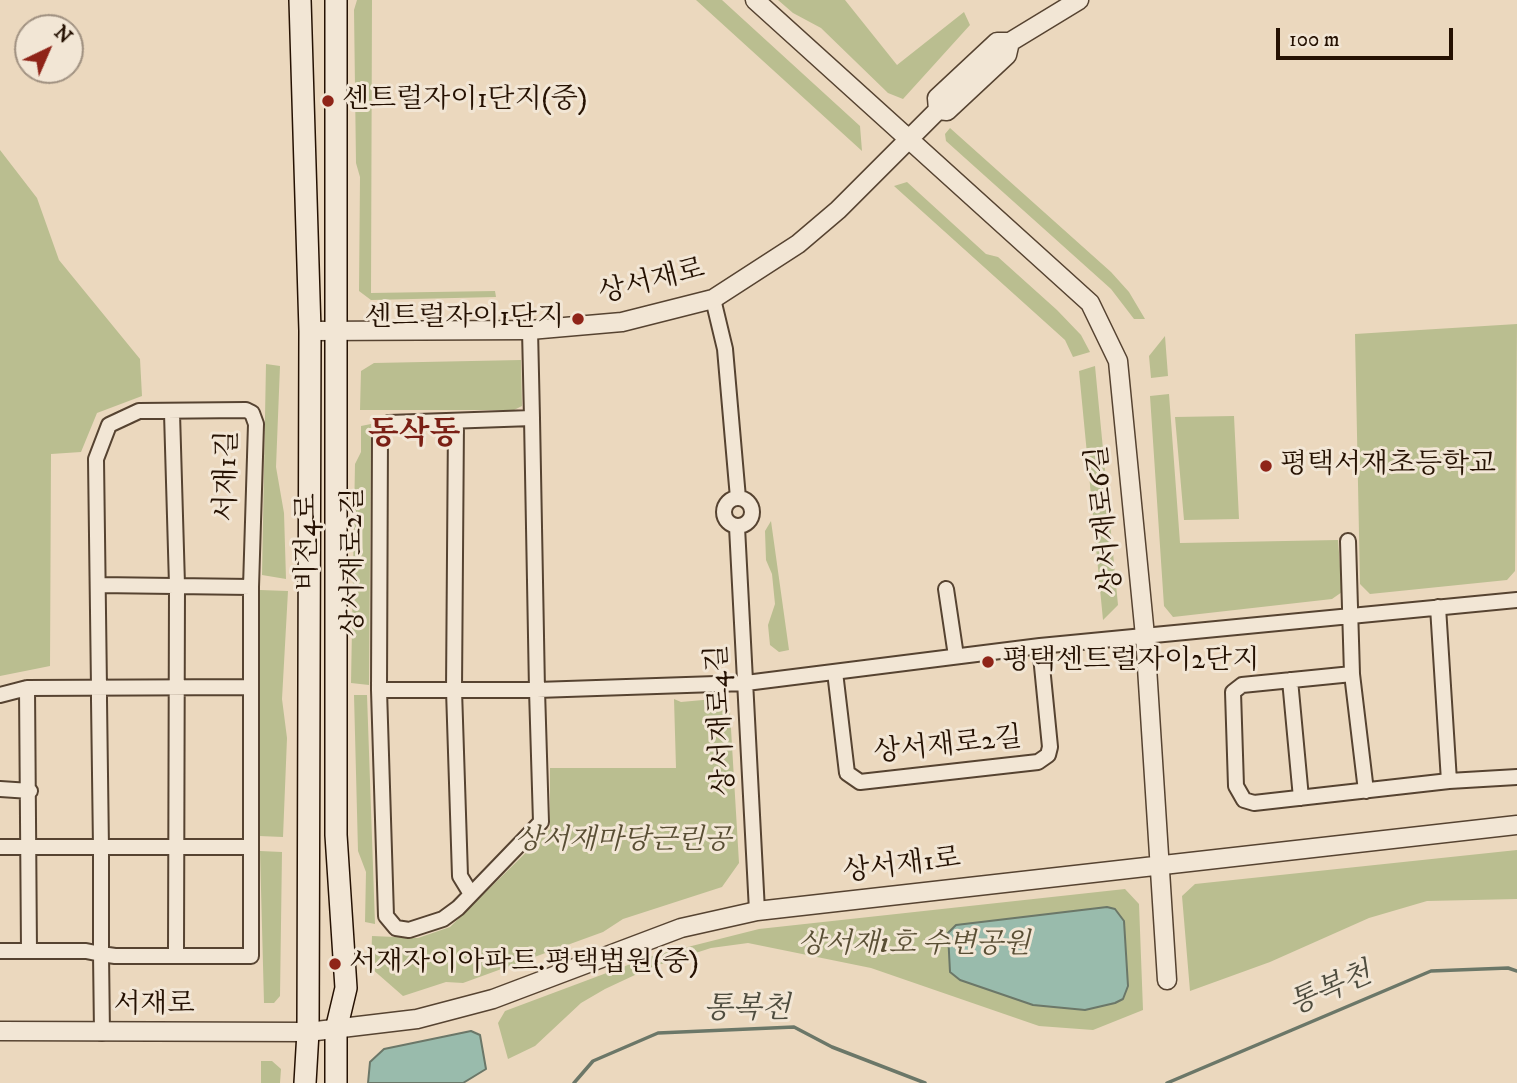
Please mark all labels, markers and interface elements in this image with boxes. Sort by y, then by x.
north arrow [14,14,84,84]
scale bar [1279,14,1456,58]
text: N [49,21,76,49]
text: 100 m [1289,27,1340,53]
place label: 센트럴자이1단지(중) [342,84,587,118]
marker: 센트럴자이1단지(중) [320,93,336,109]
street label: 상서재로 [595,254,709,312]
place label: 센트럴자이1단지 [364,302,564,336]
marker: 센트럴자이1단지 [570,311,586,327]
district label: 동삭동 [368,417,460,455]
street label: 서재1길 [211,430,247,522]
street label: 상서재로6길 [1082,444,1132,596]
place label: 평택서재초등학교 [1280,449,1496,483]
marker: 평택서재초등학교 [1258,458,1274,474]
street label: 상서재로2길 [338,488,372,636]
street label: 비전4로 [292,493,326,591]
street label: 상서재로4길 [702,644,744,796]
place label: 평택센트럴자이2단지 [1002,645,1259,679]
marker: 평택센트럴자이2단지 [980,654,996,670]
street label: 상서재로2길 [872,723,1024,771]
park label: 상서재마당근린공 [515,825,731,859]
street label: 상서재1로 [841,843,963,891]
park label: 상서재1호 수변공원 [798,929,1030,963]
place label: 서재자이아파트.평택법원(중) [349,947,699,981]
marker: 서재자이아파트.평택법원(중) [327,956,343,972]
water label: 통복천 [1284,957,1378,1025]
street label: 서재로 [113,989,195,1023]
water label: 통복천 [704,993,790,1029]

